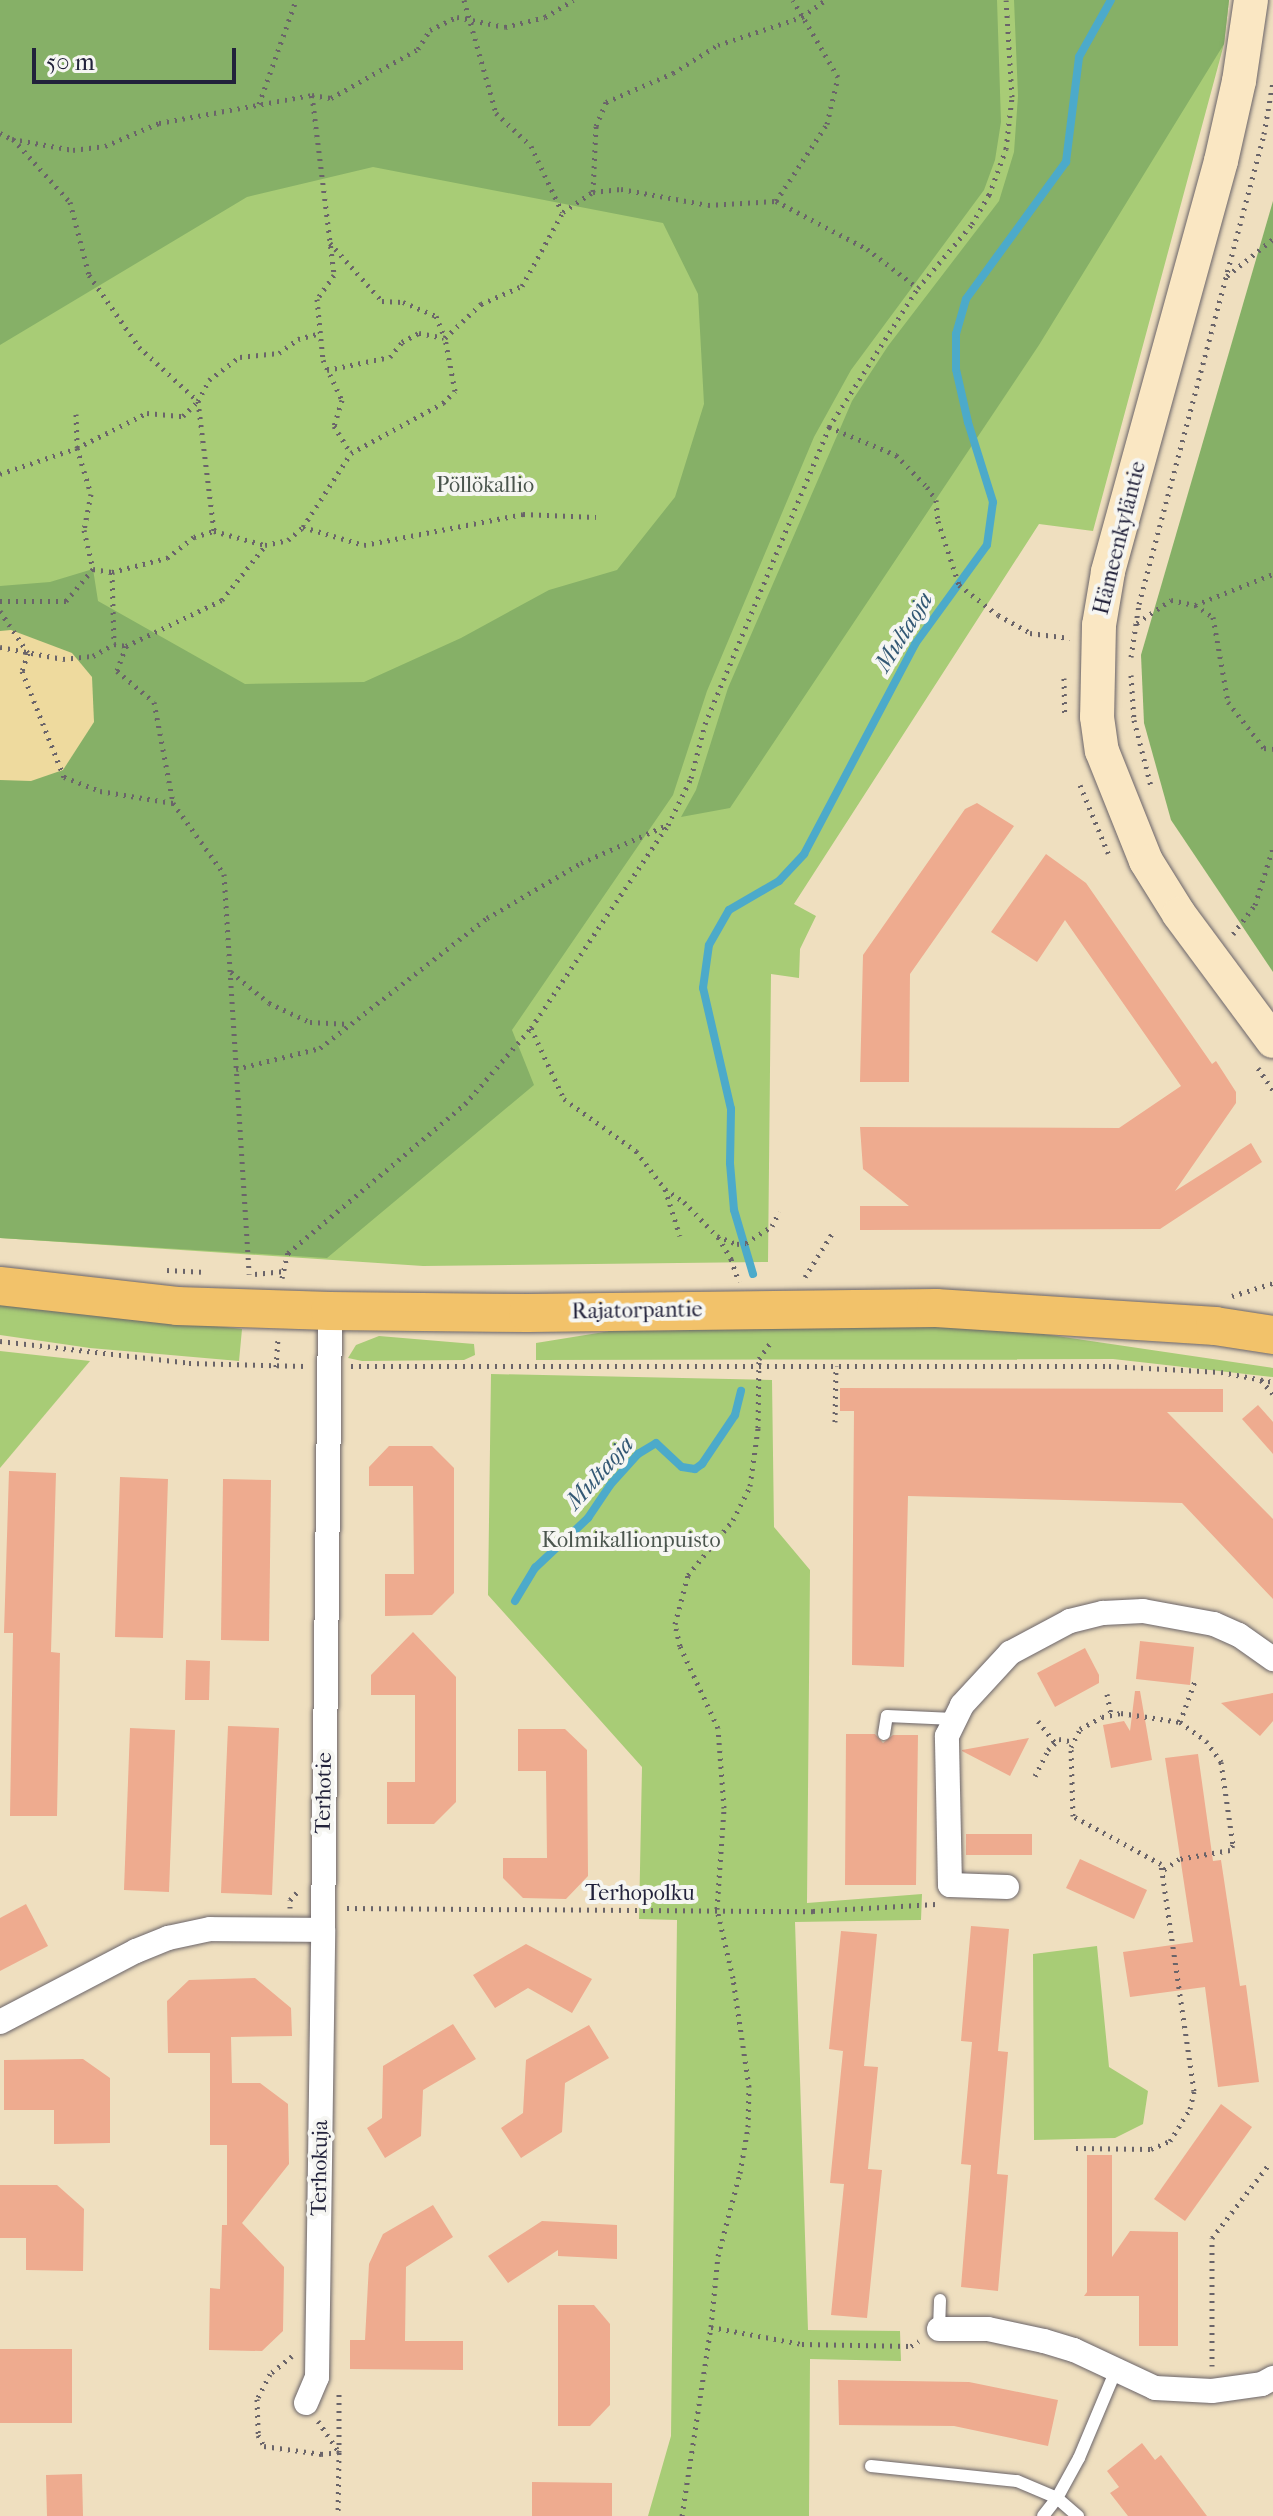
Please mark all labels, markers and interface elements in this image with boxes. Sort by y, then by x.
scale bar [36,32,240,82]
text: 50 m [46,48,95,76]
street label: Hämeenkyläntie [1088,459,1152,617]
park label: Pöllökallio [436,473,534,499]
water label: Multaoja [868,587,940,677]
street label: Rajatorpantie [571,1297,703,1325]
water label: Multaoja [560,1431,640,1515]
park label: Kolmikallionpuisto [541,1528,721,1554]
street label: Terhotie [310,1752,338,1834]
street label: Terhopolku [585,1881,695,1907]
street label: Terhokuja [306,2120,334,2216]

